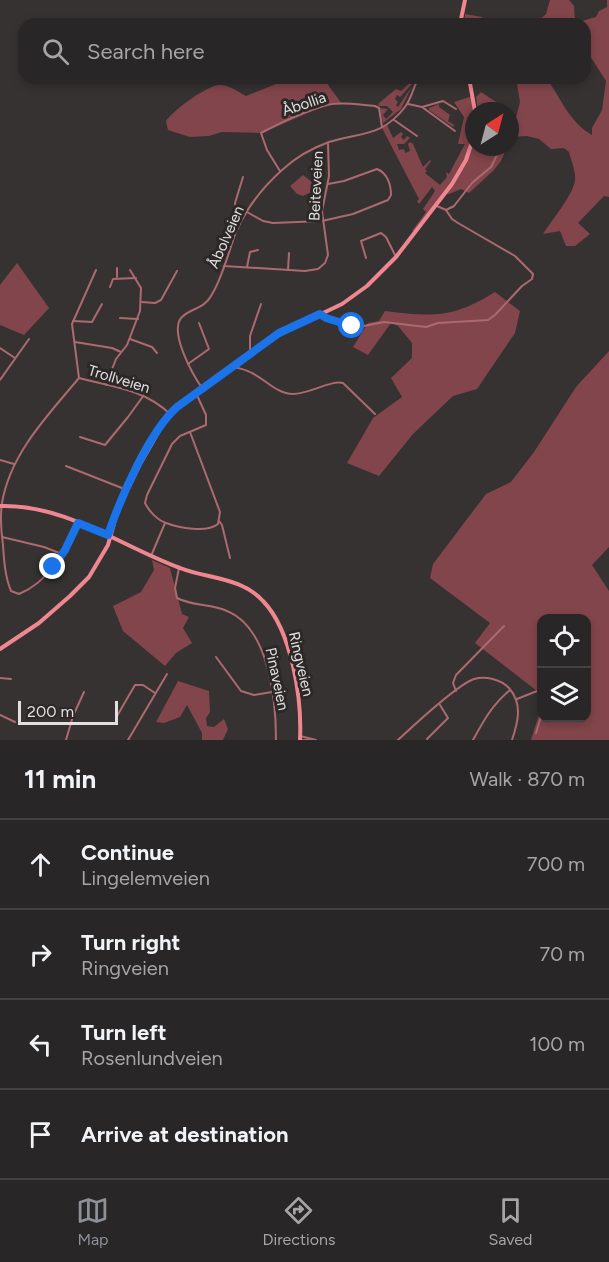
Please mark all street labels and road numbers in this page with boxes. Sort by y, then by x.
street label: Åbollia [280,88,328,120]
street label: Beiteveien [305,150,327,222]
street label: Åbolveien [204,203,248,271]
street label: Trollveien [86,361,152,397]
street label: Ringveien [285,630,317,698]
street label: Pinaveien [262,646,292,712]

